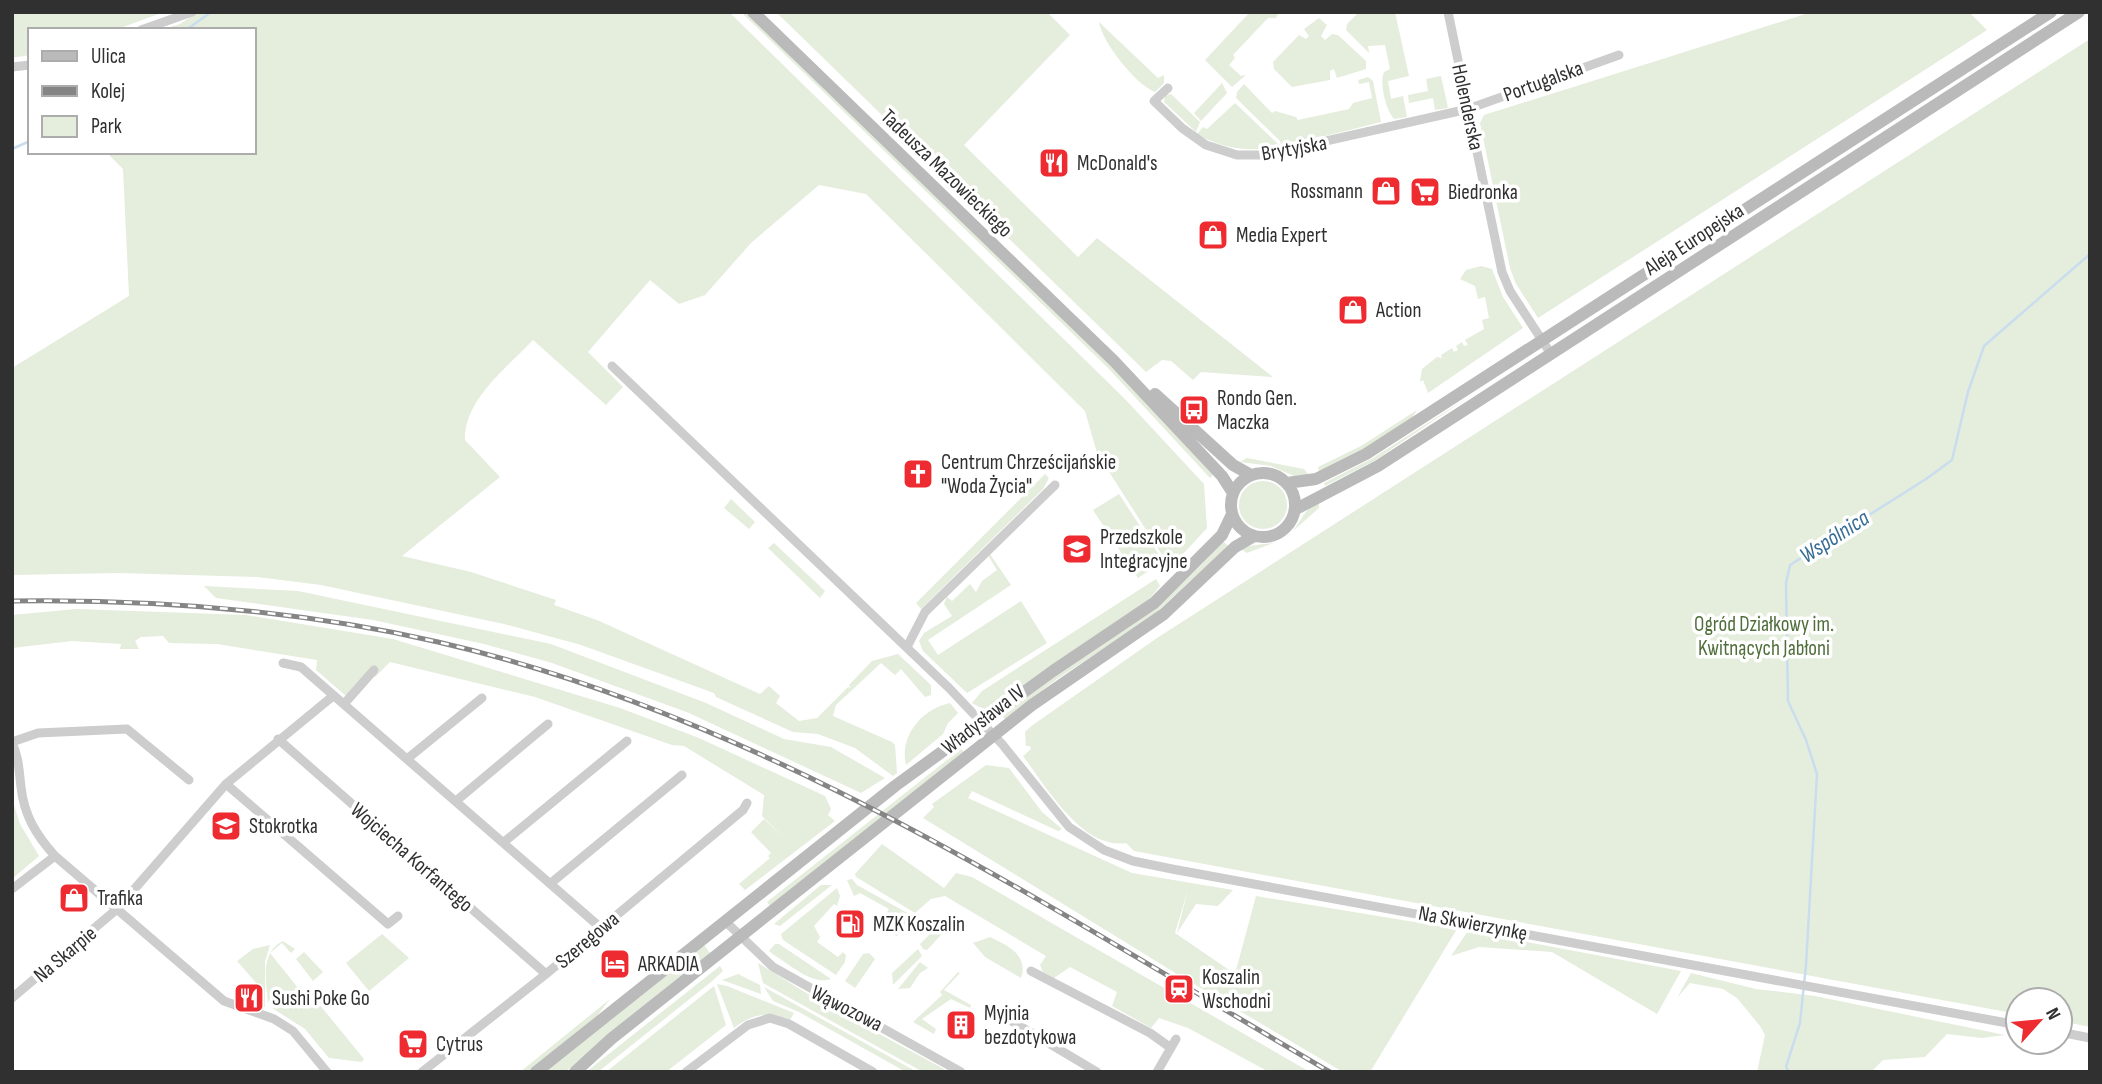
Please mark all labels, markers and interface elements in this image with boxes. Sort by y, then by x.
legend [28,28,256,154]
text: Ulica [91,44,126,69]
street label: Portugalska [1500,56,1586,107]
street label: Holenderska [1446,62,1489,152]
text: Kolej [91,79,125,104]
street label: Tadeusza Mazowieckiego [875,104,1018,243]
text: Park [91,114,122,139]
street label: Brytyjska [1260,130,1329,167]
restaurant icon: McDonald's [1037,146,1071,180]
place label: McDonald's [1077,151,1158,176]
shop icon: Rossmann [1369,174,1403,208]
supermarket icon: Biedronka [1408,175,1442,209]
place label: Rossmann [1290,179,1363,204]
place label: Biedronka [1448,180,1518,205]
street label: Aleja Europejska [1639,198,1749,281]
shop icon: Media Expert [1196,218,1230,252]
place label: Media Expert [1236,223,1327,248]
shop icon: Action [1336,293,1370,327]
place label: Action [1375,298,1422,323]
place label: Rondo Gen. Maczka [1217,386,1297,435]
bus stop icon: Rondo Gen. Maczka [1177,393,1211,427]
place label: Centrum Chrześcijańskie "Woda Życia" [941,450,1116,499]
church icon: Centrum Chrześcijańskie "Woda Życia" [901,457,935,491]
water label: Wspólnica [1794,504,1875,570]
place label: Przedszkole Integracyjne [1100,525,1188,574]
school or university icon: Przedszkole Integracyjne [1060,532,1094,566]
park label: Ogród Działkowy im. Kwitnących Jabłoni [1694,612,1834,661]
street label: Władysława IV [937,679,1030,760]
street label: Wojciecha Korfantego [345,797,478,917]
school or university icon: Stokrotka [209,809,243,843]
place label: Stokrotka [249,814,318,839]
shop icon: Trafika [57,881,91,915]
place label: Trafika [97,886,143,911]
street label: Na Skwierzynkę [1416,901,1529,946]
street label: Szeregowa [550,907,624,974]
fuel station icon: MZK Koszalin [833,907,867,941]
place label: MZK Koszalin [873,912,965,937]
street label: Na Skarpie [29,921,102,988]
hotel icon: ARKADIA [598,947,632,981]
place label: ARKADIA [637,952,700,977]
place label: Koszalin Wschodni [1202,965,1271,1014]
station icon: Koszalin Wschodni [1162,972,1196,1006]
street label: Wąwozowa [807,980,887,1037]
restaurant icon: Sushi Poke Go [232,981,266,1015]
place label: Sushi Poke Go [272,986,370,1011]
north arrow [2004,986,2074,1056]
place label: Myjnia bezdotykowa [984,1001,1076,1050]
text: N [2040,1004,2065,1024]
building icon: Myjnia bezdotykowa [944,1008,978,1042]
supermarket icon: Cytrus [396,1027,430,1061]
place label: Cytrus [436,1032,483,1057]

